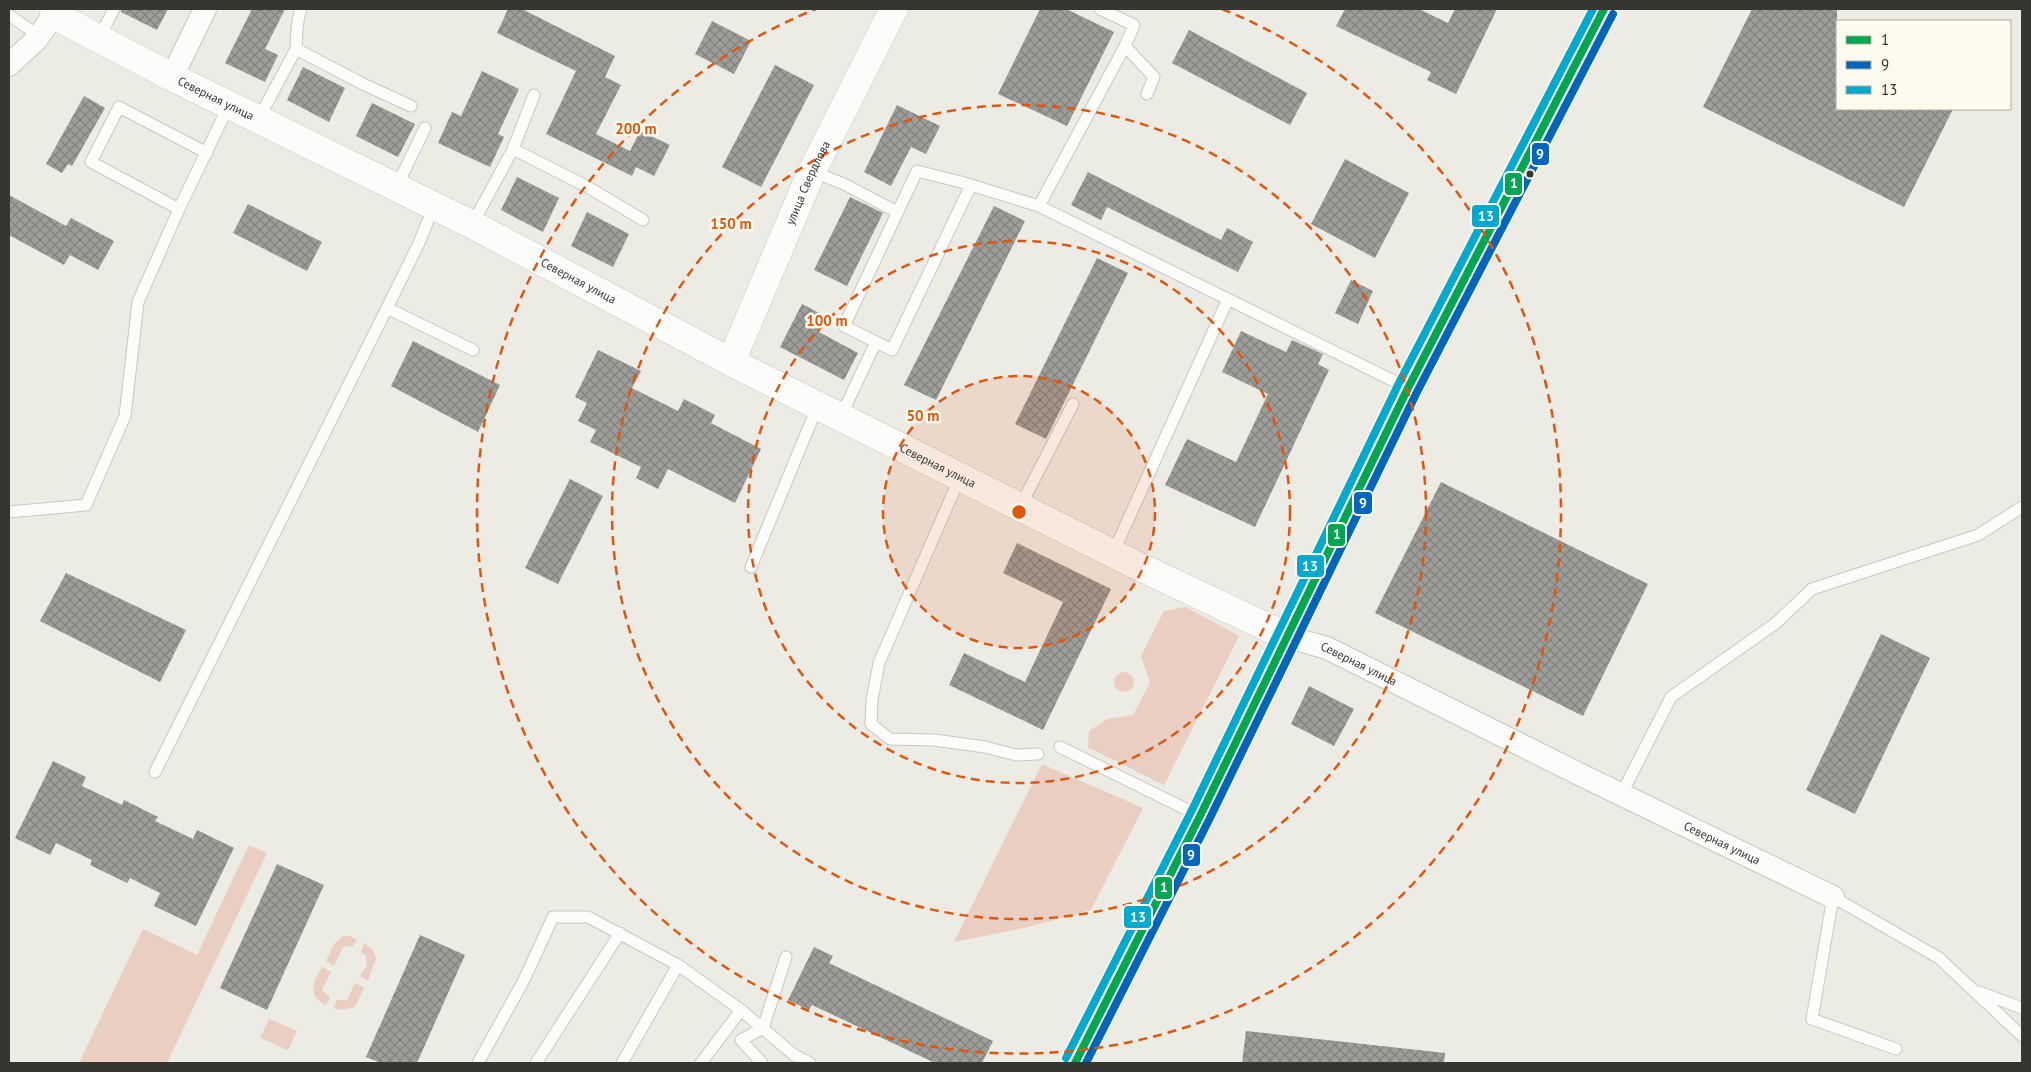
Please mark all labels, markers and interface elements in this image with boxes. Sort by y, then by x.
legend [1836,20,2011,110]
text: 1 [1881,30,1889,49]
text: 9 [1881,55,1889,74]
street label: Северная улица [175,73,257,123]
text: 13 [1881,80,1897,99]
text: 200 m [615,119,657,138]
street label: улица Свердлова [782,138,833,227]
line badge: 9 [1531,142,1550,166]
text: 9 [1536,145,1544,163]
unlabelled marker [1525,169,1535,179]
line badge: 1 [1504,172,1523,196]
text: 1 [1510,174,1518,192]
line badge: 13 [1471,204,1500,228]
text: 13 [1478,207,1494,225]
text: 150 m [710,214,752,233]
street label: Северная улица [538,254,619,307]
text: 100 m [806,311,848,330]
text: 50 m [907,406,939,425]
street label: Северная улица [897,440,978,491]
line badge: 9 [1353,491,1373,515]
text: 9 [1359,494,1367,512]
centre of rings [1010,503,1028,521]
line badge: 1 [1327,523,1346,547]
text: 1 [1333,525,1341,543]
line badge: 13 [1296,554,1325,578]
text: 13 [1302,557,1318,575]
street label: Северная улица [1319,639,1400,689]
street label: Северная улица [1681,818,1763,868]
line badge: 9 [1182,843,1201,867]
text: 9 [1187,846,1195,864]
line badge: 1 [1154,876,1173,900]
text: 1 [1160,878,1168,896]
line badge: 13 [1123,905,1152,929]
text: 13 [1130,908,1146,926]

